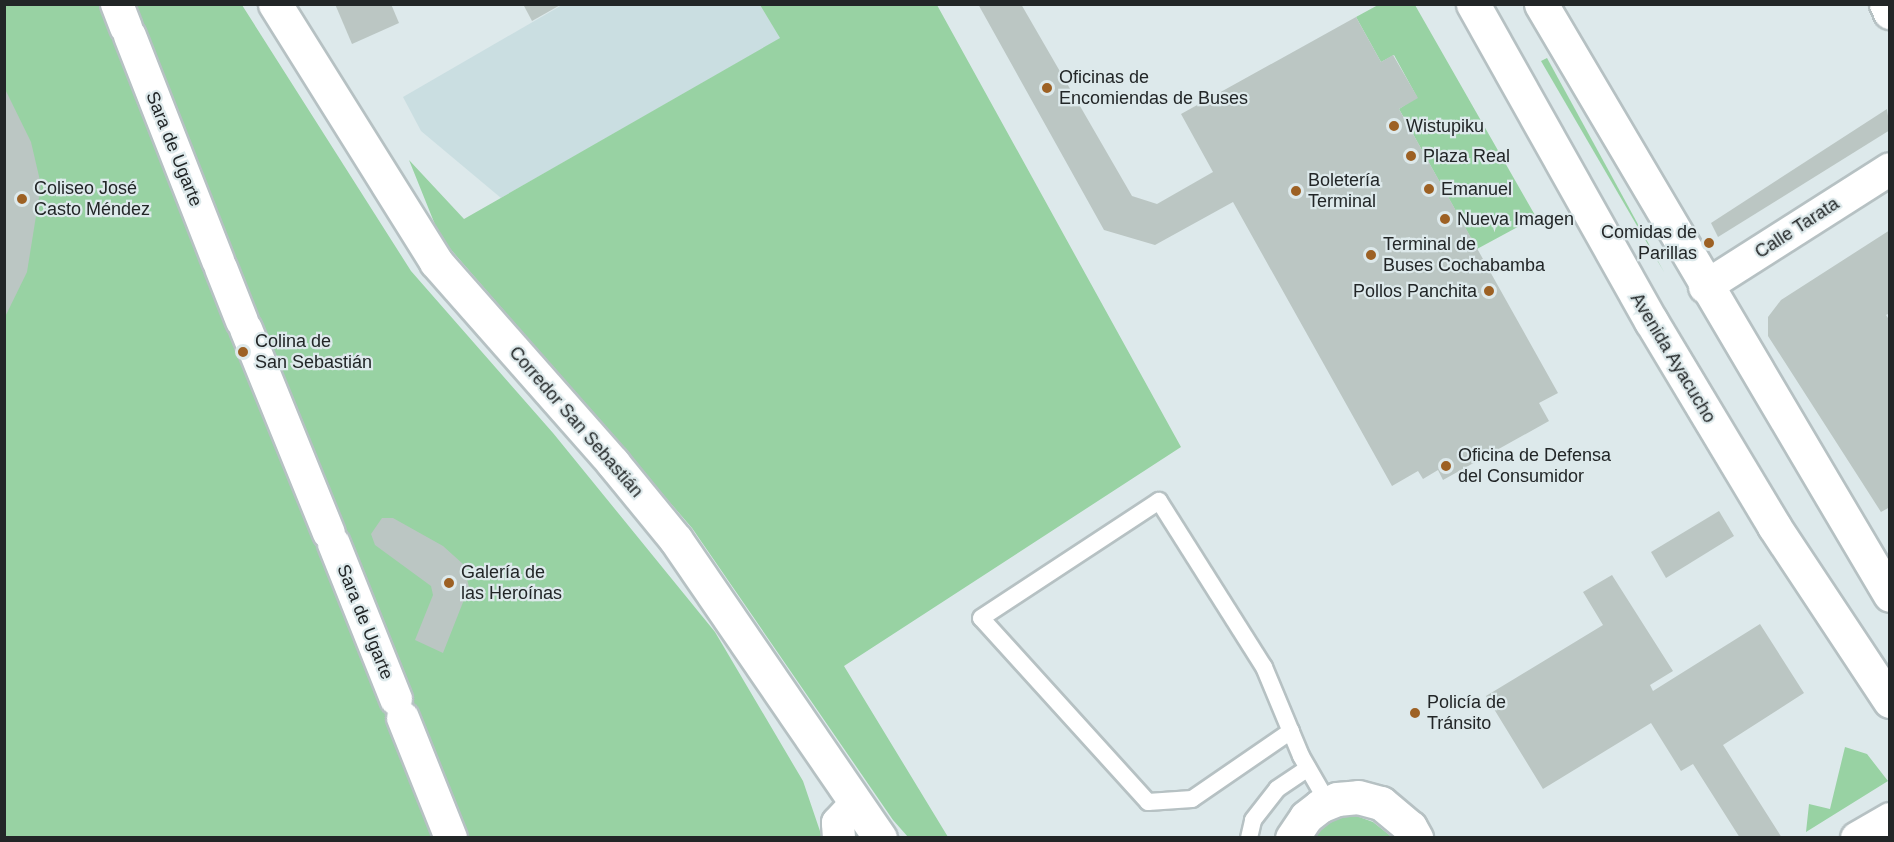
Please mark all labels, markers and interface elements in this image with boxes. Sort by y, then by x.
place label: Oficinas de Encomiendas de Buses [1059,67,1248,110]
marker: Oficinas de Encomiendas de Buses [1040,81,1054,95]
street label: Sara de Ugarte [141,88,207,210]
place label: Wistupiku [1406,115,1484,137]
marker: Wistupiku [1387,119,1401,133]
place label: Plaza Real [1423,145,1510,167]
marker: Plaza Real [1404,149,1418,163]
place label: Boletería Terminal [1308,170,1380,213]
place label: Coliseo José Casto Méndez [34,178,150,220]
place label: Emanuel [1441,178,1512,200]
marker: Emanuel [1422,182,1436,196]
marker: Boletería Terminal [1289,184,1303,198]
marker: Coliseo José Casto Méndez [15,192,29,206]
street label: Calle Tarata [1751,193,1843,263]
place label: Nueva Imagen [1457,208,1574,230]
marker: Nueva Imagen [1438,212,1452,226]
place label: Comidas de Parillas [1601,222,1697,264]
place label: Terminal de Buses Cochabamba [1383,234,1545,276]
marker: Comidas de Parillas [1702,236,1716,250]
marker: Terminal de Buses Cochabamba [1364,248,1378,262]
place label: Pollos Panchita [1353,280,1477,302]
marker: Pollos Panchita [1482,284,1496,298]
street label: Avenida Ayacucho [1626,289,1720,427]
place label: Colina de San Sebastián [255,331,372,374]
street label: Corredor San Sebastián [505,342,647,502]
marker: Colina de San Sebastián [236,345,250,359]
place label: Oficina de Defensa del Consumidor [1458,445,1611,488]
marker: Oficina de Defensa del Consumidor [1439,459,1453,473]
street label: Sara de Ugarte [332,561,398,683]
place label: Galería de las Heroínas [461,562,562,604]
marker: Galería de las Heroínas [442,576,456,590]
place label: Policía de Tránsito [1427,692,1506,734]
marker: Policía de Tránsito [1408,706,1422,720]

